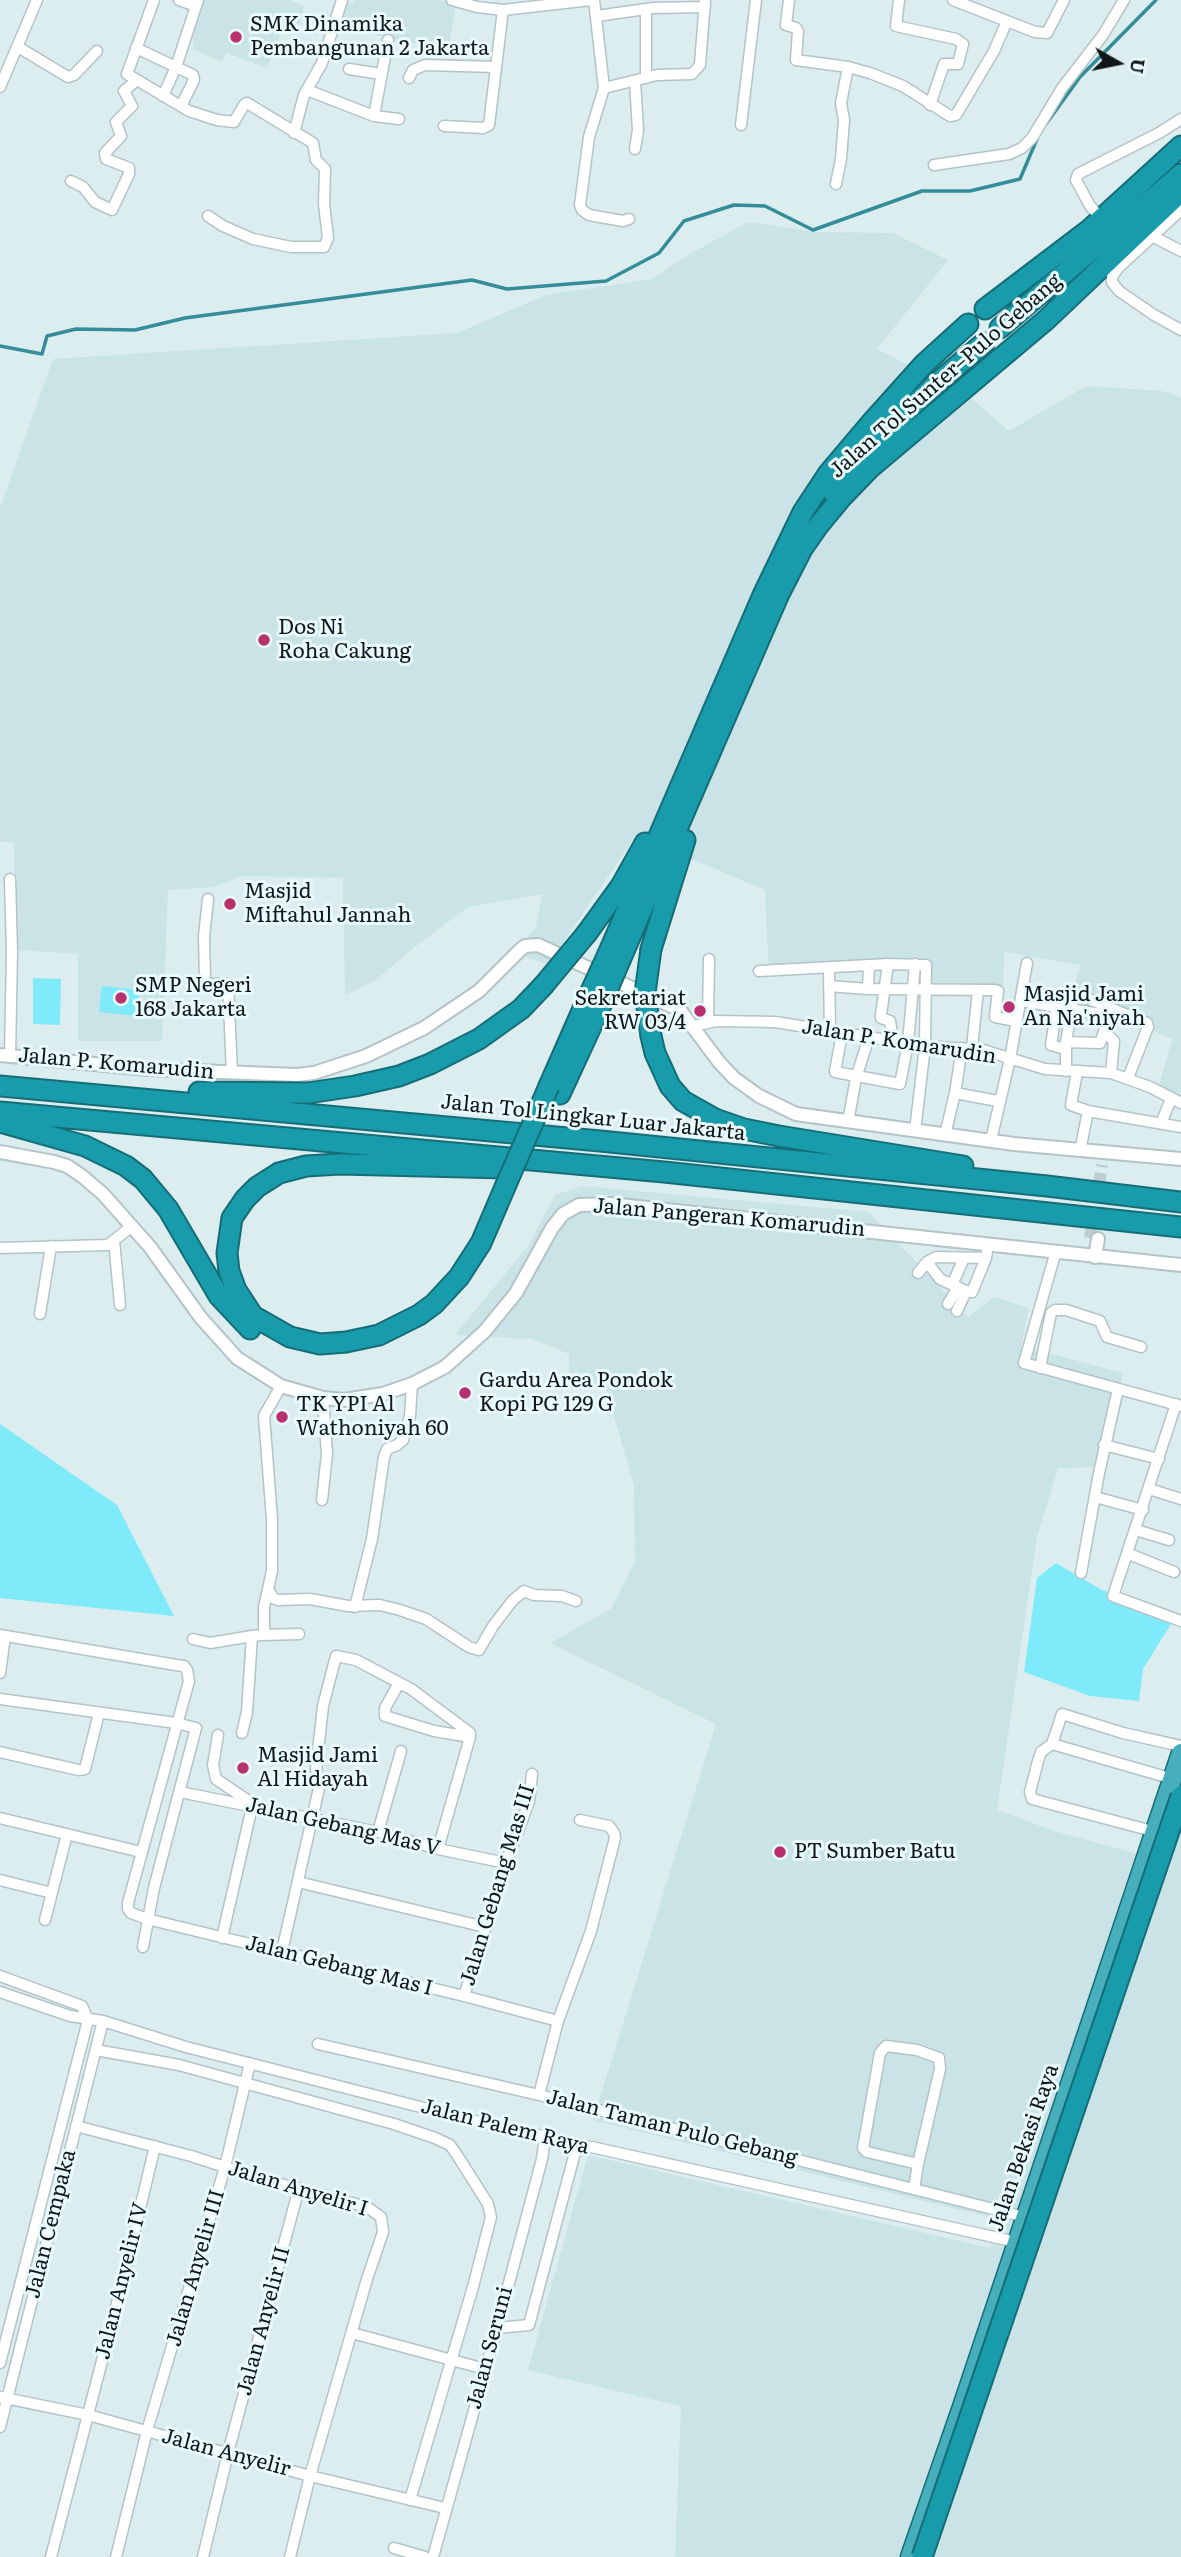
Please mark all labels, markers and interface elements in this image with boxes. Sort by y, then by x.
place label: SMK Dinamika Pembangunan 2 Jakarta [250,12,489,62]
north arrow [1083,28,1153,98]
marker: SMK Dinamika Pembangunan 2 Jakarta [228,29,244,45]
text: U [1124,57,1154,76]
street label: Jalan Tol Sunter–Pulo Gebang [825,268,1067,484]
place label: Dos Ni Roha Cakung [278,615,411,665]
marker: Dos Ni Roha Cakung [256,632,272,648]
place label: Masjid Miftahul Jannah [244,879,411,929]
marker: Masjid Miftahul Jannah [222,896,238,912]
place label: SMP Negeri 168 Jakarta [135,973,252,1023]
place label: Masjid Jami An Na'niyah [1023,982,1145,1032]
place label: Sekretariat RW 03/4 [574,986,686,1036]
marker: SMP Negeri 168 Jakarta [113,990,129,1006]
marker: Masjid Jami An Na'niyah [1001,999,1017,1015]
marker: Sekretariat RW 03/4 [692,1003,708,1019]
street label: Jalan P. Komarudin [800,1014,998,1070]
street label: Jalan P. Komarudin [17,1043,215,1085]
street label: Jalan Tol Lingkar Luar Jakarta [439,1089,747,1147]
street label: Jalan Pangeran Komarudin [592,1194,866,1242]
place label: Gardu Area Pondok Kopi PG 129 G [479,1368,673,1418]
marker: Gardu Area Pondok Kopi PG 129 G [457,1385,473,1401]
place label: TK YPI Al Wathoniyah 60 [296,1392,449,1442]
marker: TK YPI Al Wathoniyah 60 [274,1409,290,1425]
place label: Masjid Jami Al Hidayah [257,1743,378,1793]
marker: Masjid Jami Al Hidayah [235,1760,251,1776]
street label: Jalan Gebang Mas III [455,1781,541,1989]
street label: Jalan Gebang Mas V [243,1792,443,1862]
place label: PT Sumber Batu [794,1839,955,1865]
marker: PT Sumber Batu [772,1844,788,1860]
street label: Jalan Gebang Mas I [243,1931,435,2001]
street label: Jalan Bekasi Raya [983,2061,1065,2235]
street label: Jalan Taman Pulo Gebang [544,2085,800,2171]
street label: Jalan Palem Raya [418,2094,592,2160]
street label: Jalan Cempaka [20,2147,82,2301]
street label: Jalan Anyelir I [225,2156,371,2222]
street label: Jalan Anyelir III [162,2187,230,2349]
street label: Jalan Anyelir IV [90,2200,154,2362]
street label: Jalan Anyelir II [232,2244,296,2398]
street label: Jalan Seruni [462,2284,518,2412]
street label: Jalan Anyelir [159,2424,293,2482]

